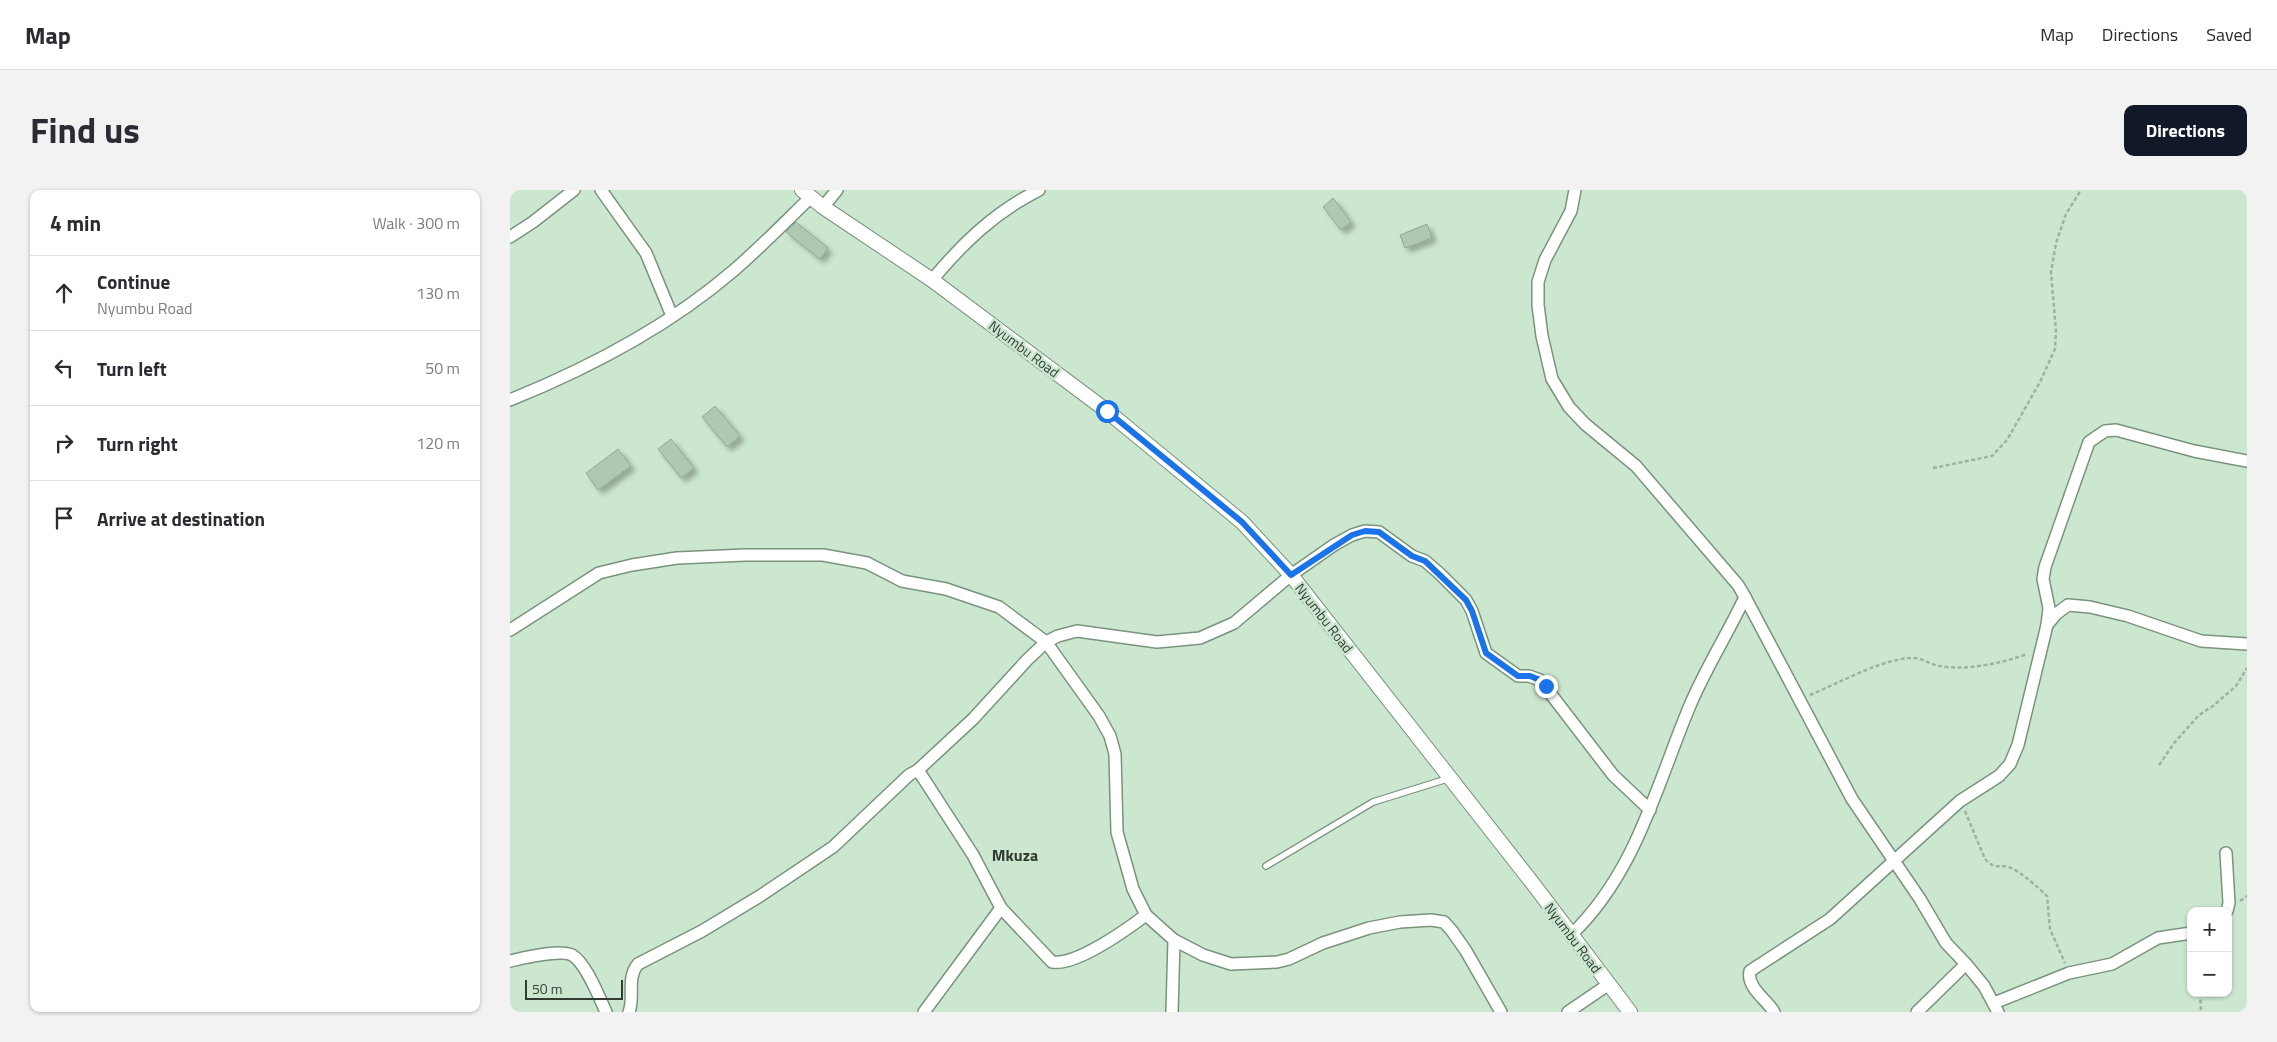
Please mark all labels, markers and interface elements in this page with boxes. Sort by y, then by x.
text: Map [25,17,71,53]
text: Map [2040,21,2074,48]
text: Directions [2102,21,2178,48]
text: Saved [2206,21,2252,48]
text: Find us [30,103,140,157]
button: Directions [2124,105,2247,156]
text: 4 min [50,207,101,239]
text: Walk · 300 m [372,211,460,235]
text: Continue [97,267,170,296]
icon: ahead [50,279,78,307]
text: 130 m [416,281,460,305]
text: Nyumbu Road [97,296,193,320]
street label: Nyumbu Road [985,315,1064,382]
icon: left [50,354,78,382]
text: Turn left [97,354,167,383]
text: 50 m [425,356,460,380]
route start [1096,400,1119,423]
icon: right [50,429,78,457]
text: Turn right [97,429,178,458]
text: 120 m [416,431,460,455]
icon: arrive [50,504,78,532]
text: Arrive at destination [97,504,265,533]
street label: Nyumbu Road [1290,578,1358,657]
route end [1535,675,1558,698]
district label: Mkuza [992,843,1038,867]
street label: Nyumbu Road [1540,898,1607,977]
map controls [2187,907,2232,997]
button: + [2187,907,2232,952]
button: − [2187,952,2232,997]
scale bar [525,977,622,1000]
text: 50 m [532,978,562,999]

